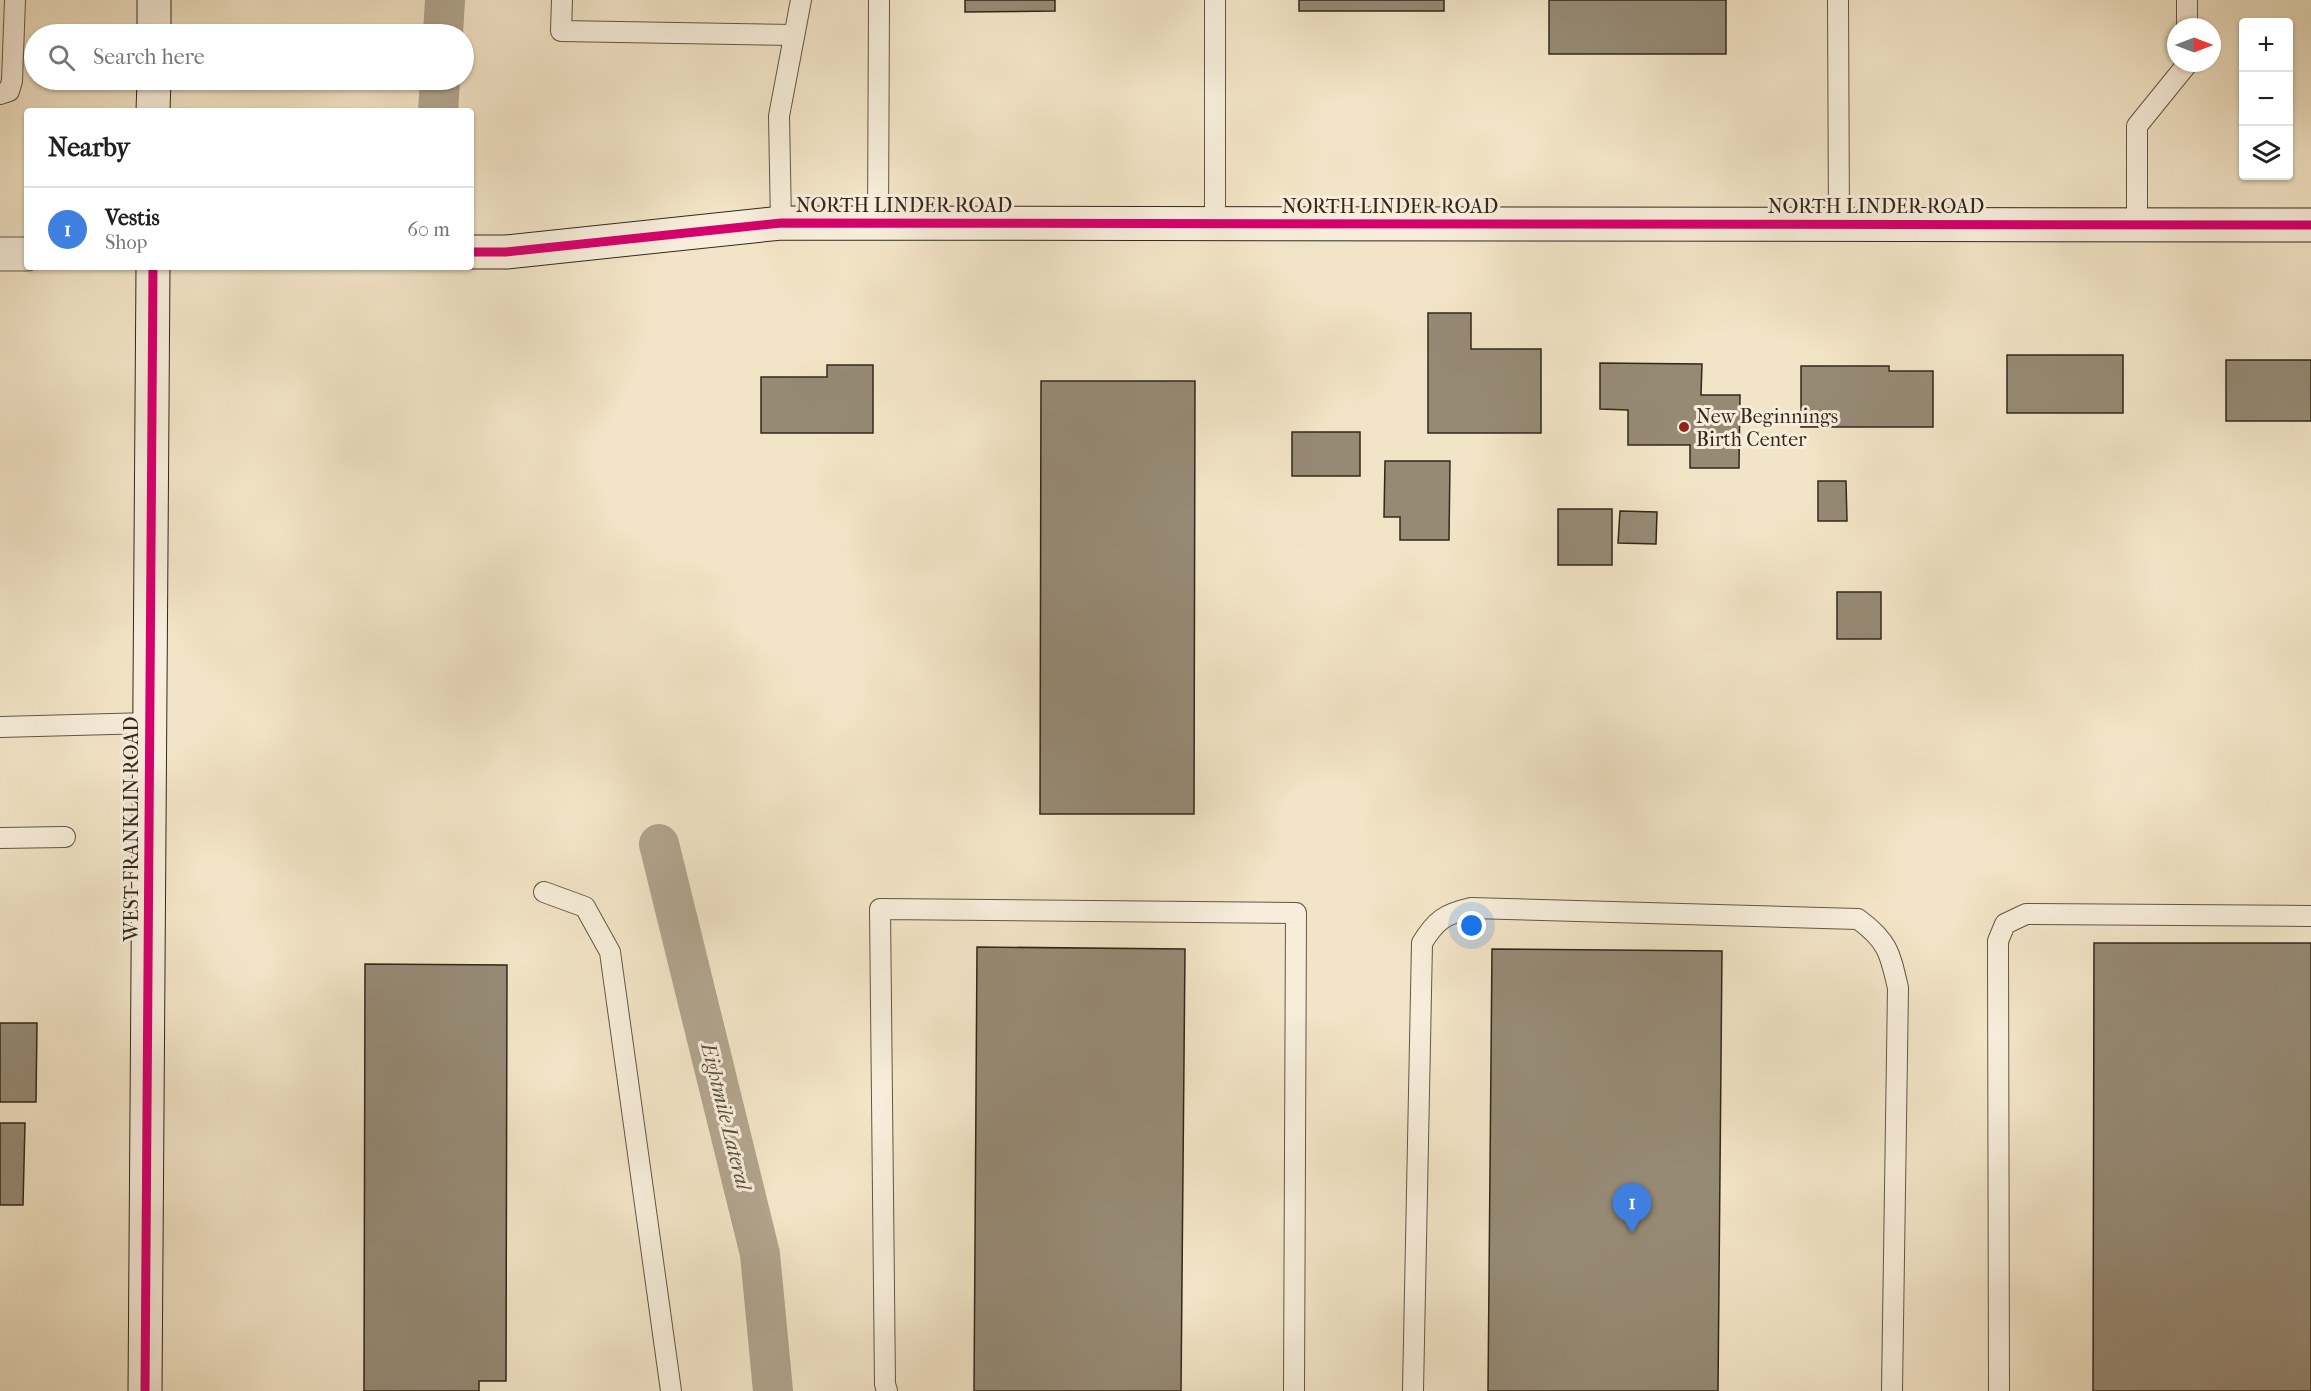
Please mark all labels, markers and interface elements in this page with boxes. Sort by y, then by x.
north arrow [2167,18,2221,72]
map controls [2239,18,2293,180]
button: + [2239,18,2293,72]
search box [24,24,474,90]
icon: search [45,41,78,74]
text: Search here [93,44,205,70]
button: − [2239,72,2293,126]
button: layers [2239,126,2293,180]
text: Nearby [48,132,130,163]
street label: NORTH LINDER ROAD [796,194,1012,217]
street label: NORTH LINDER ROAD [1282,195,1498,218]
street label: NORTH LINDER ROAD [1768,195,1984,218]
text: Vestis [105,205,160,231]
text: 1 [64,218,71,241]
text: 60 m [407,218,450,241]
text: Shop [105,231,147,254]
place label: New Beginnings Birth Center [1696,405,1838,451]
marker: New Beginnings Birth Center [1677,420,1691,434]
street label: WEST FRANKLIN ROAD [120,717,143,942]
your location [1457,911,1486,940]
water label: Eightmile Lateral [696,1038,757,1195]
pin: 1 [1612,1184,1652,1233]

